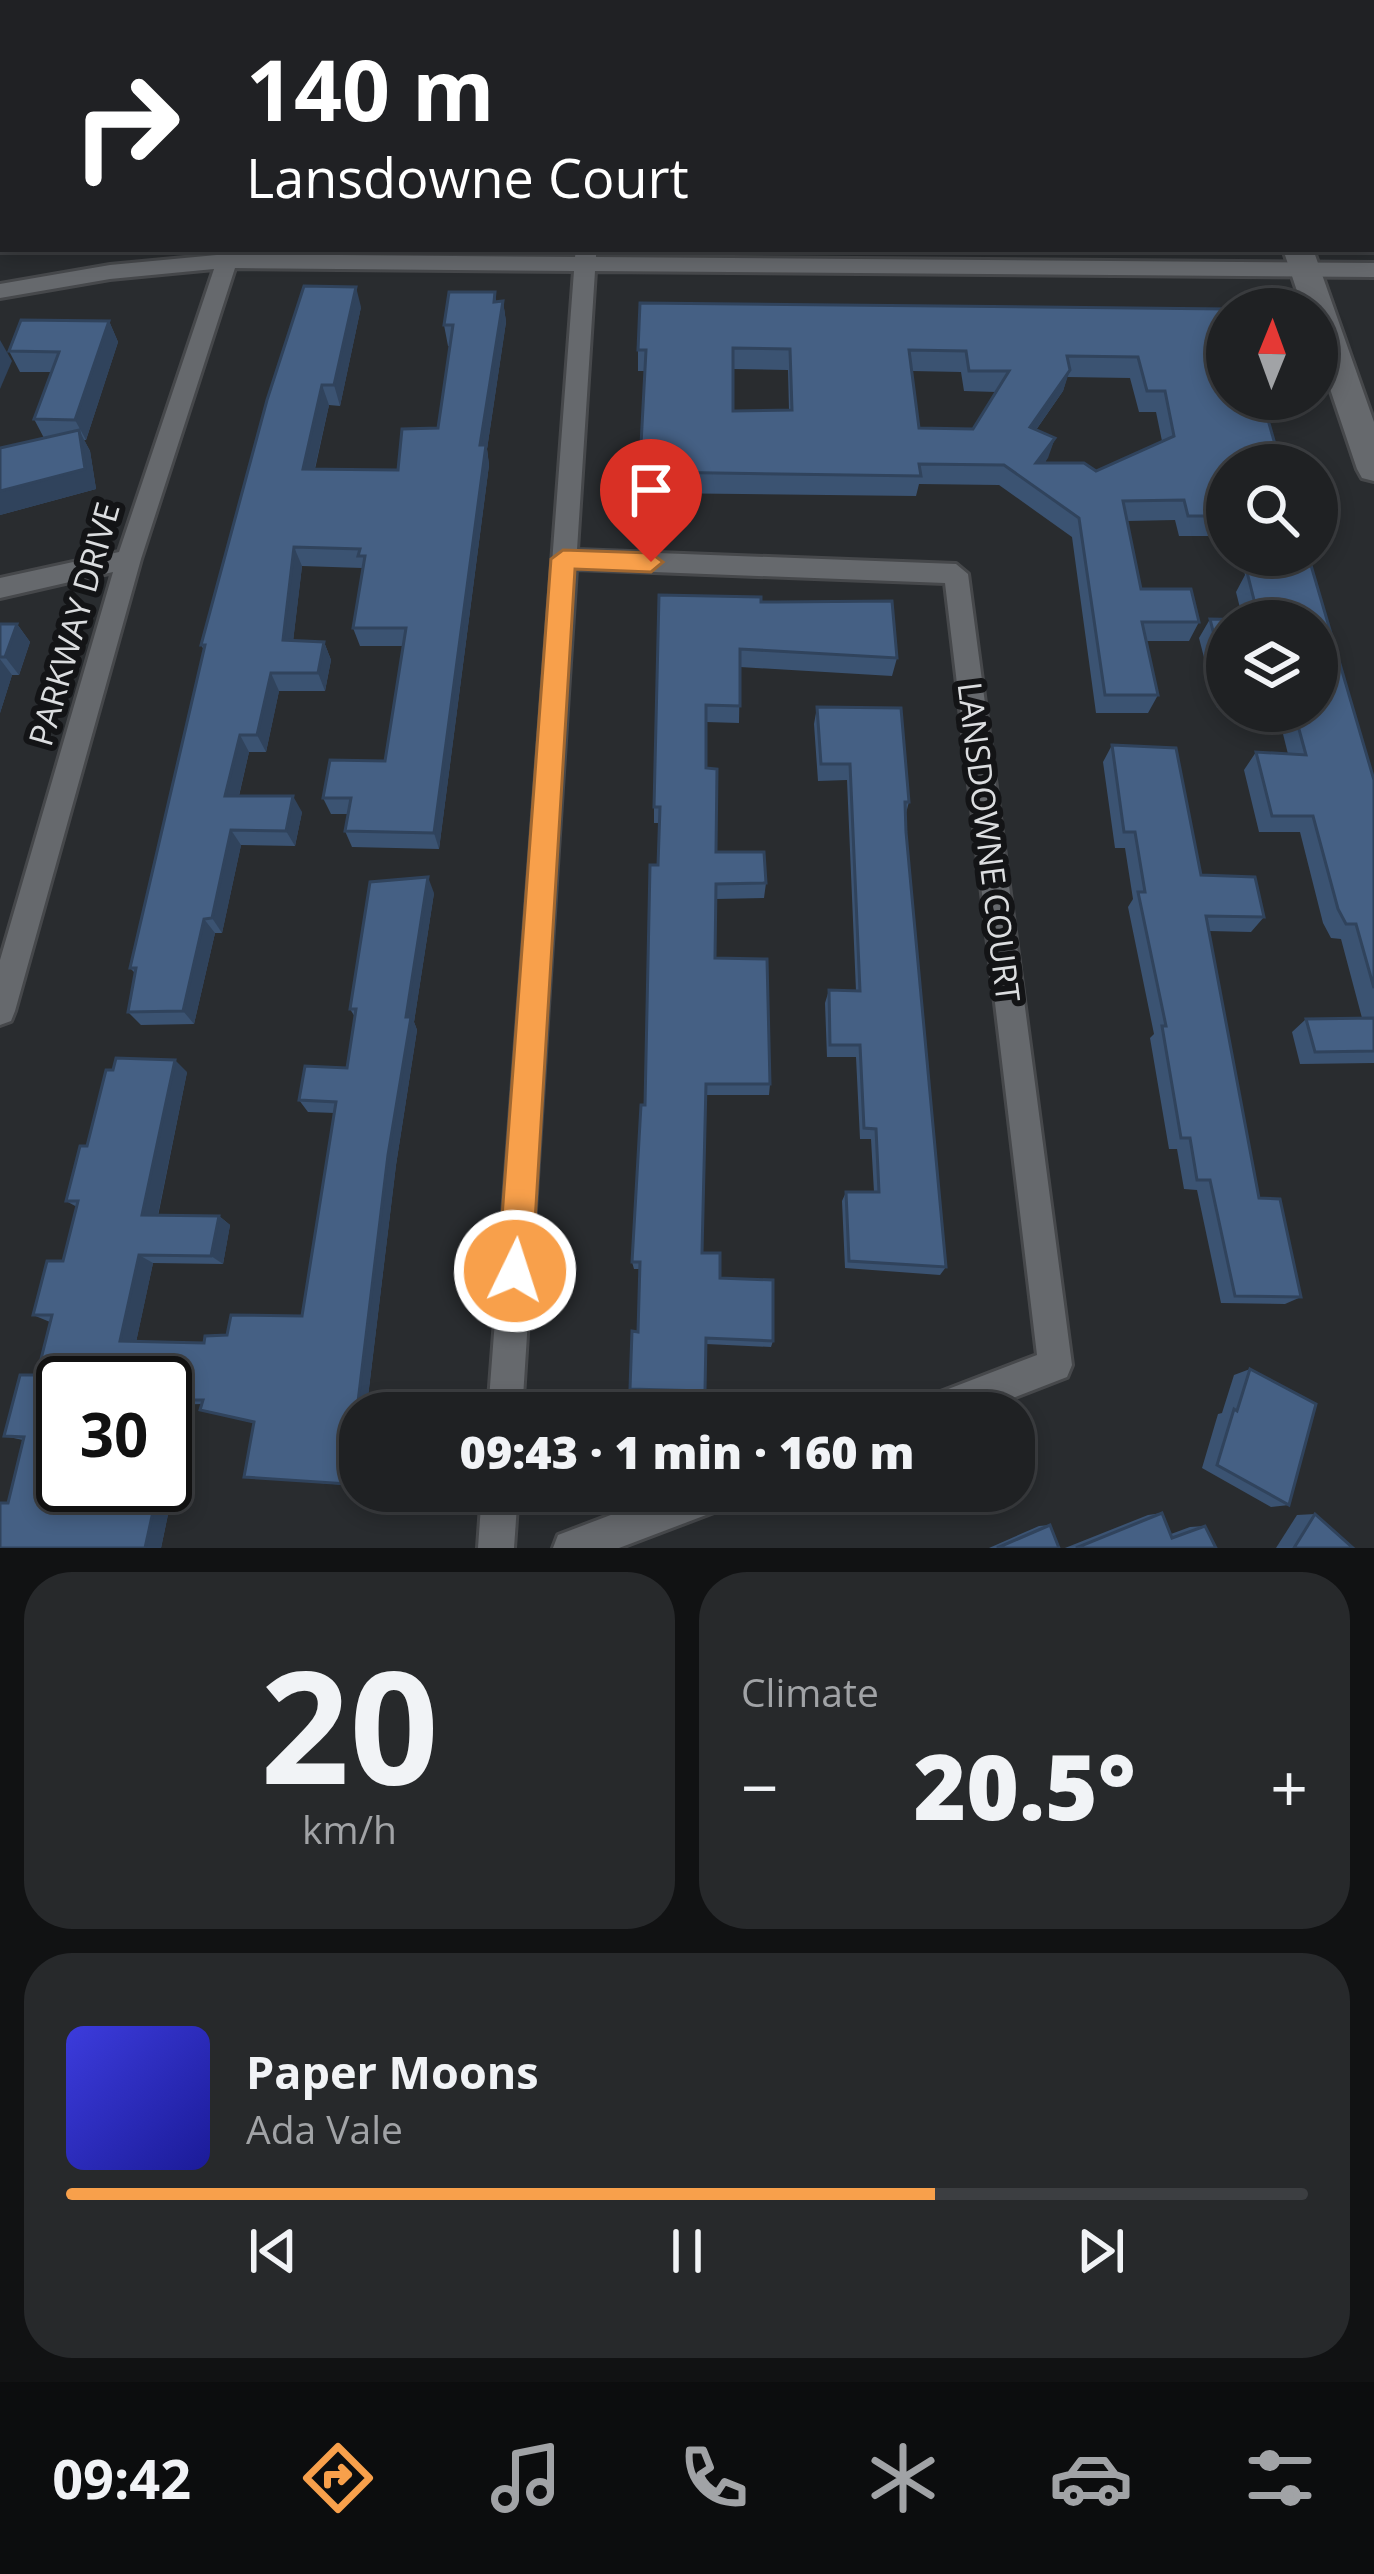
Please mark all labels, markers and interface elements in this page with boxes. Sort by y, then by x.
text: 140 m [246,31,494,146]
icon: right [48,48,204,204]
text: Lansdowne Court [246,140,689,214]
north arrow [1206,288,1338,420]
map controls [1206,288,1338,732]
pin [600,439,702,562]
button: search [1206,444,1338,576]
icon: arrive [618,457,684,523]
street label: PARKWAY DRIVE [17,497,130,751]
button: layers [1206,600,1338,732]
street label: LANSDOWNE COURT [948,679,1031,1004]
position arrow [452,1208,578,1334]
speed limit sign: 30 [36,1356,192,1512]
text: 09:43 · 1 min · 160 m [460,1421,914,1482]
text: 20 [260,1617,439,1830]
text: Climate [741,1665,879,1718]
text: 20.5° [913,1724,1136,1846]
text: − [741,1741,779,1831]
text: + [1270,1741,1308,1831]
text: km/h [302,1802,397,1855]
text: Paper Moons [246,2041,539,2102]
text: Ada Vale [246,2102,403,2155]
icon: previous [240,2218,306,2284]
icon: pause [654,2218,720,2284]
icon: next [1068,2218,1134,2284]
icon: directions [296,2436,380,2520]
icon: music [484,2436,568,2520]
icon: phone [672,2436,756,2520]
icon: climate [861,2436,945,2520]
icon: car [1049,2436,1133,2520]
icon: filters [1238,2436,1322,2520]
text: 09:42 [52,2441,191,2515]

